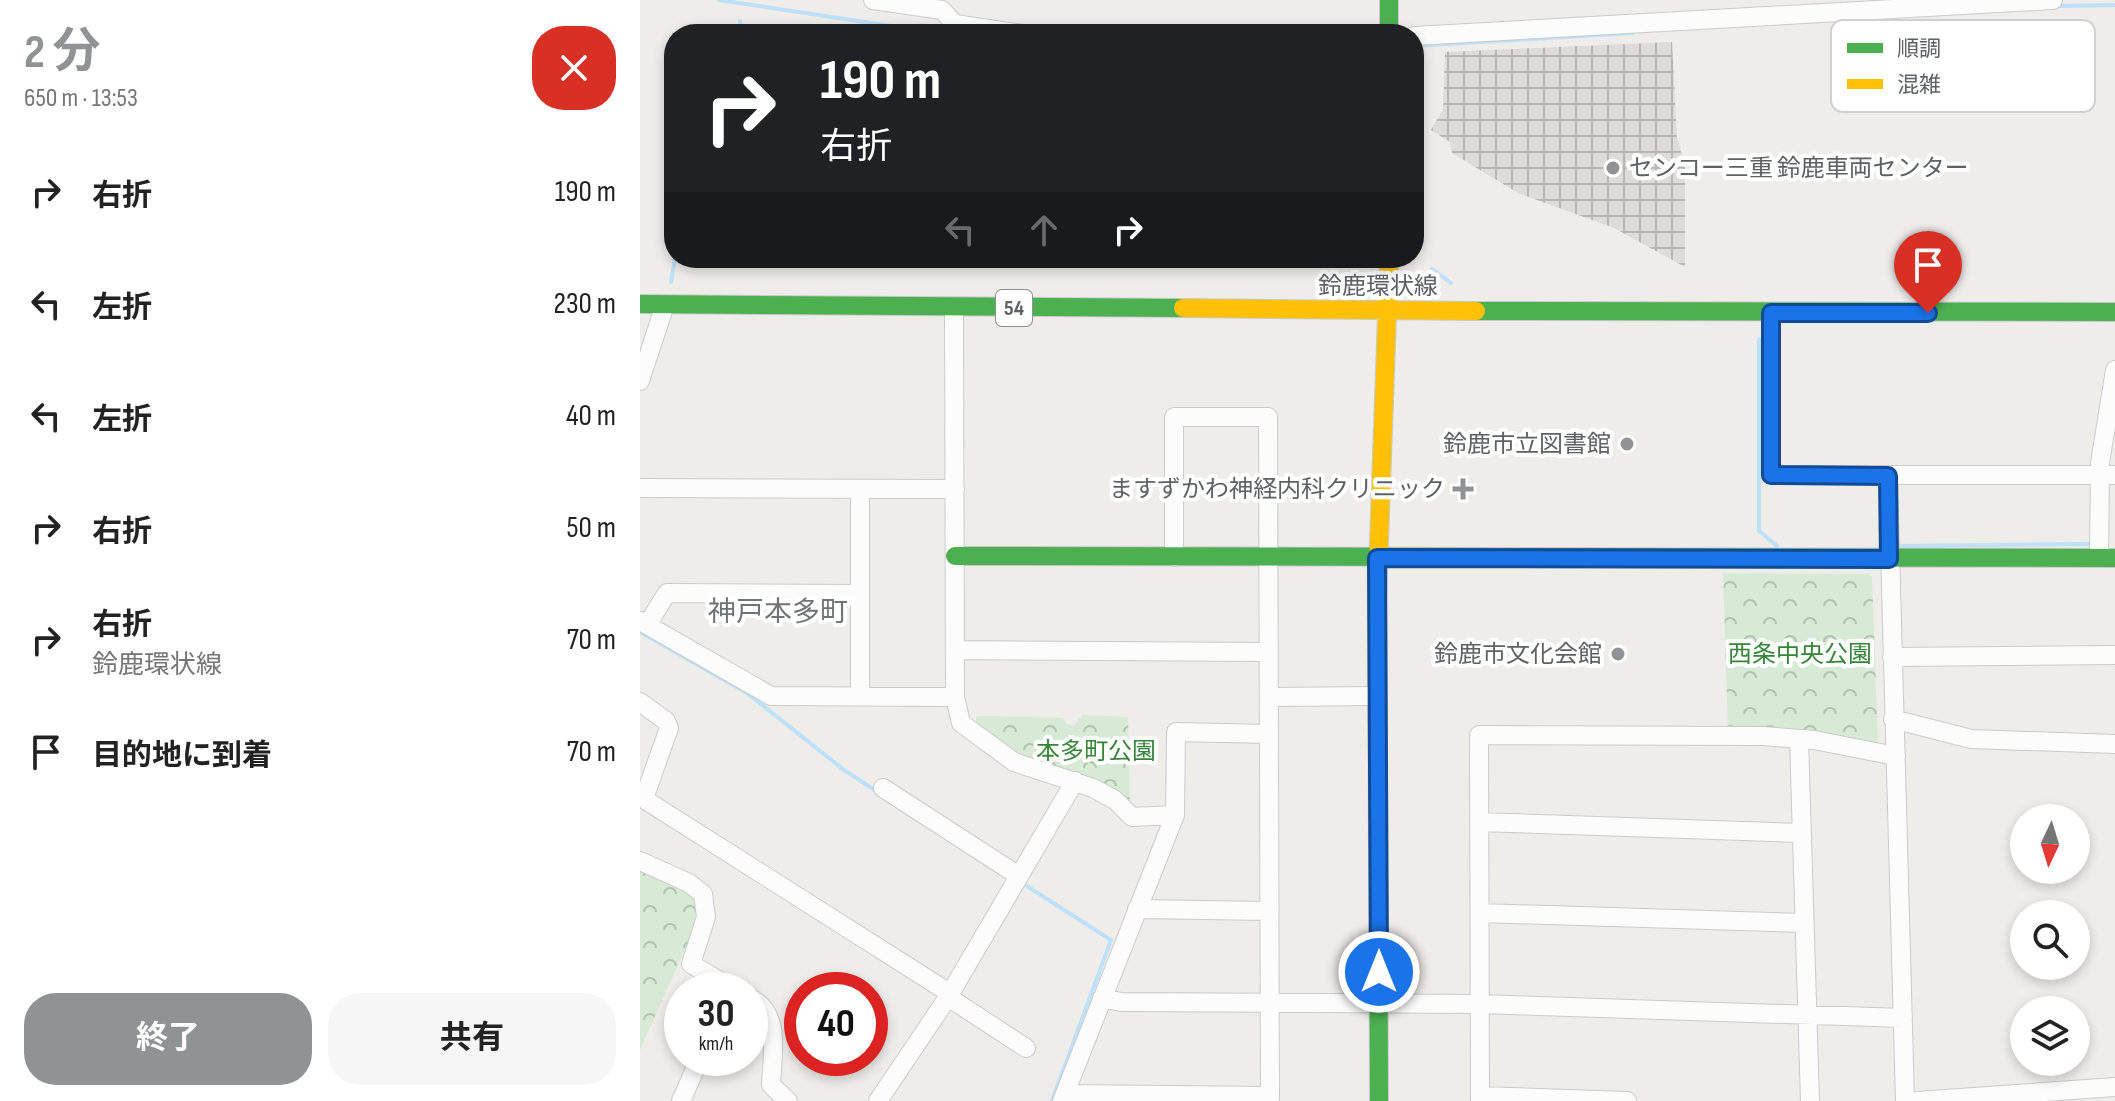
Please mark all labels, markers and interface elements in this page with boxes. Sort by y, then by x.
legend [1831,20,2095,112]
text: 2 分 [24,24,101,81]
button: close [532,26,616,110]
text: 順調 [1897,36,1941,63]
text: 190 m [820,48,941,115]
icon: right [688,56,792,160]
text: 混雑 [1897,72,1941,99]
text: 650 m · 13:53 [24,83,138,114]
text: 右折 [820,126,892,169]
place label: センコー三重 鈴鹿車両センター [1629,154,1969,183]
marker: センコー三重 鈴鹿車両センター [1604,159,1622,177]
icon: right [24,170,68,214]
text: 190 m [555,174,616,210]
text: 右折 [92,178,152,214]
icon: left [938,208,982,252]
icon: ahead [1022,208,1066,252]
icon: right [1106,208,1150,252]
pin [1894,231,1962,313]
icon: arrive [1906,243,1950,287]
street label: 鈴鹿環状線 [1318,272,1438,301]
icon: left [24,282,68,326]
text: 230 m [554,286,616,322]
text: 左折 [92,290,152,326]
road number: 54 [996,290,1032,326]
icon: left [24,394,68,438]
text: 40 m [566,398,616,434]
text: 左折 [92,402,152,438]
place label: 鈴鹿市立図書館 [1443,430,1611,459]
marker: 鈴鹿市立図書館 [1618,435,1636,453]
place label: ますずかわ神経内科クリニック [1109,475,1445,504]
marker: ますずかわ神経内科クリニック [1452,478,1474,500]
icon: right [24,506,68,550]
text: 50 m [567,510,616,546]
text: 右折 [92,514,152,550]
district label: 神戸本多町 [708,596,848,629]
text: 右折 [92,607,152,643]
icon: right [24,618,68,662]
text: 70 m [567,622,616,658]
place label: 鈴鹿市文化会館 [1434,640,1602,669]
park label: 西条中央公園 [1728,640,1872,669]
marker: 鈴鹿市文化会館 [1609,645,1627,663]
text: 鈴鹿環状線 [92,650,222,681]
icon: arrive [24,730,68,774]
text: 70 m [567,734,616,770]
park label: 本多町公園 [1036,737,1156,766]
text: 目的地に到着 [92,738,272,774]
north arrow [2010,804,2090,884]
map controls [2010,804,2090,1076]
button: search [2010,900,2090,980]
position arrow [1337,930,1421,1014]
speed limit sign: 40 [784,972,888,1076]
text: 30 [698,990,734,1038]
button: 終了 [24,993,312,1085]
button: 共有 [328,993,616,1085]
button: layers [2010,996,2090,1076]
text: km/h [699,1032,733,1056]

